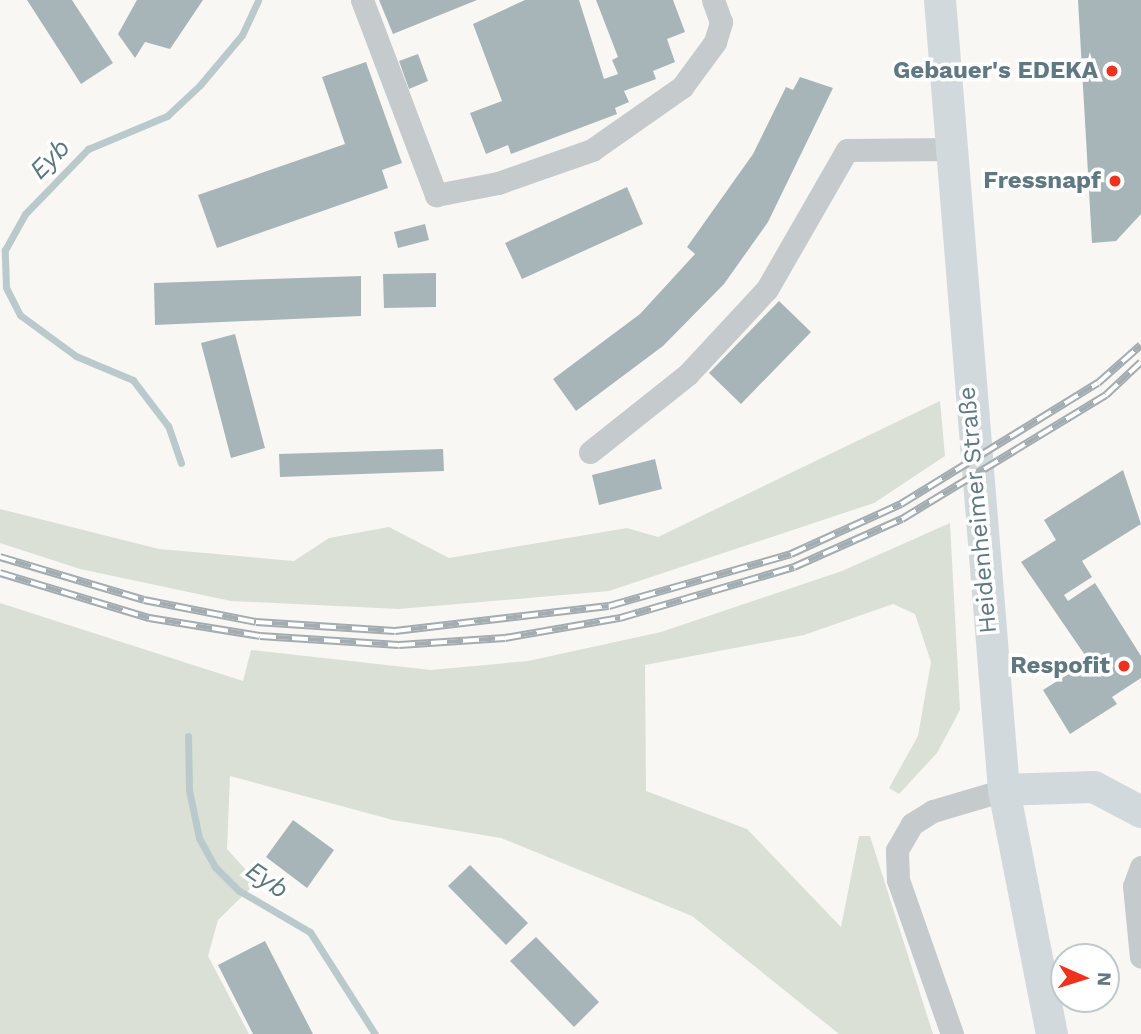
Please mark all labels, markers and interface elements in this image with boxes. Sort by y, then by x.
place label: Gebauer's EDEKA [893,57,1098,85]
marker: Gebauer's EDEKA [1104,63,1120,79]
water label: Eyb [23,132,77,186]
place label: Fressnapf [983,167,1101,195]
marker: Fressnapf [1107,173,1123,189]
street label: Heidenheimer Straße [953,385,1003,635]
place label: Respofit [1010,652,1110,680]
marker: Respofit [1116,658,1132,674]
water label: Eyb [240,855,294,905]
north arrow [1050,943,1120,1013]
text: N [1093,971,1116,987]

